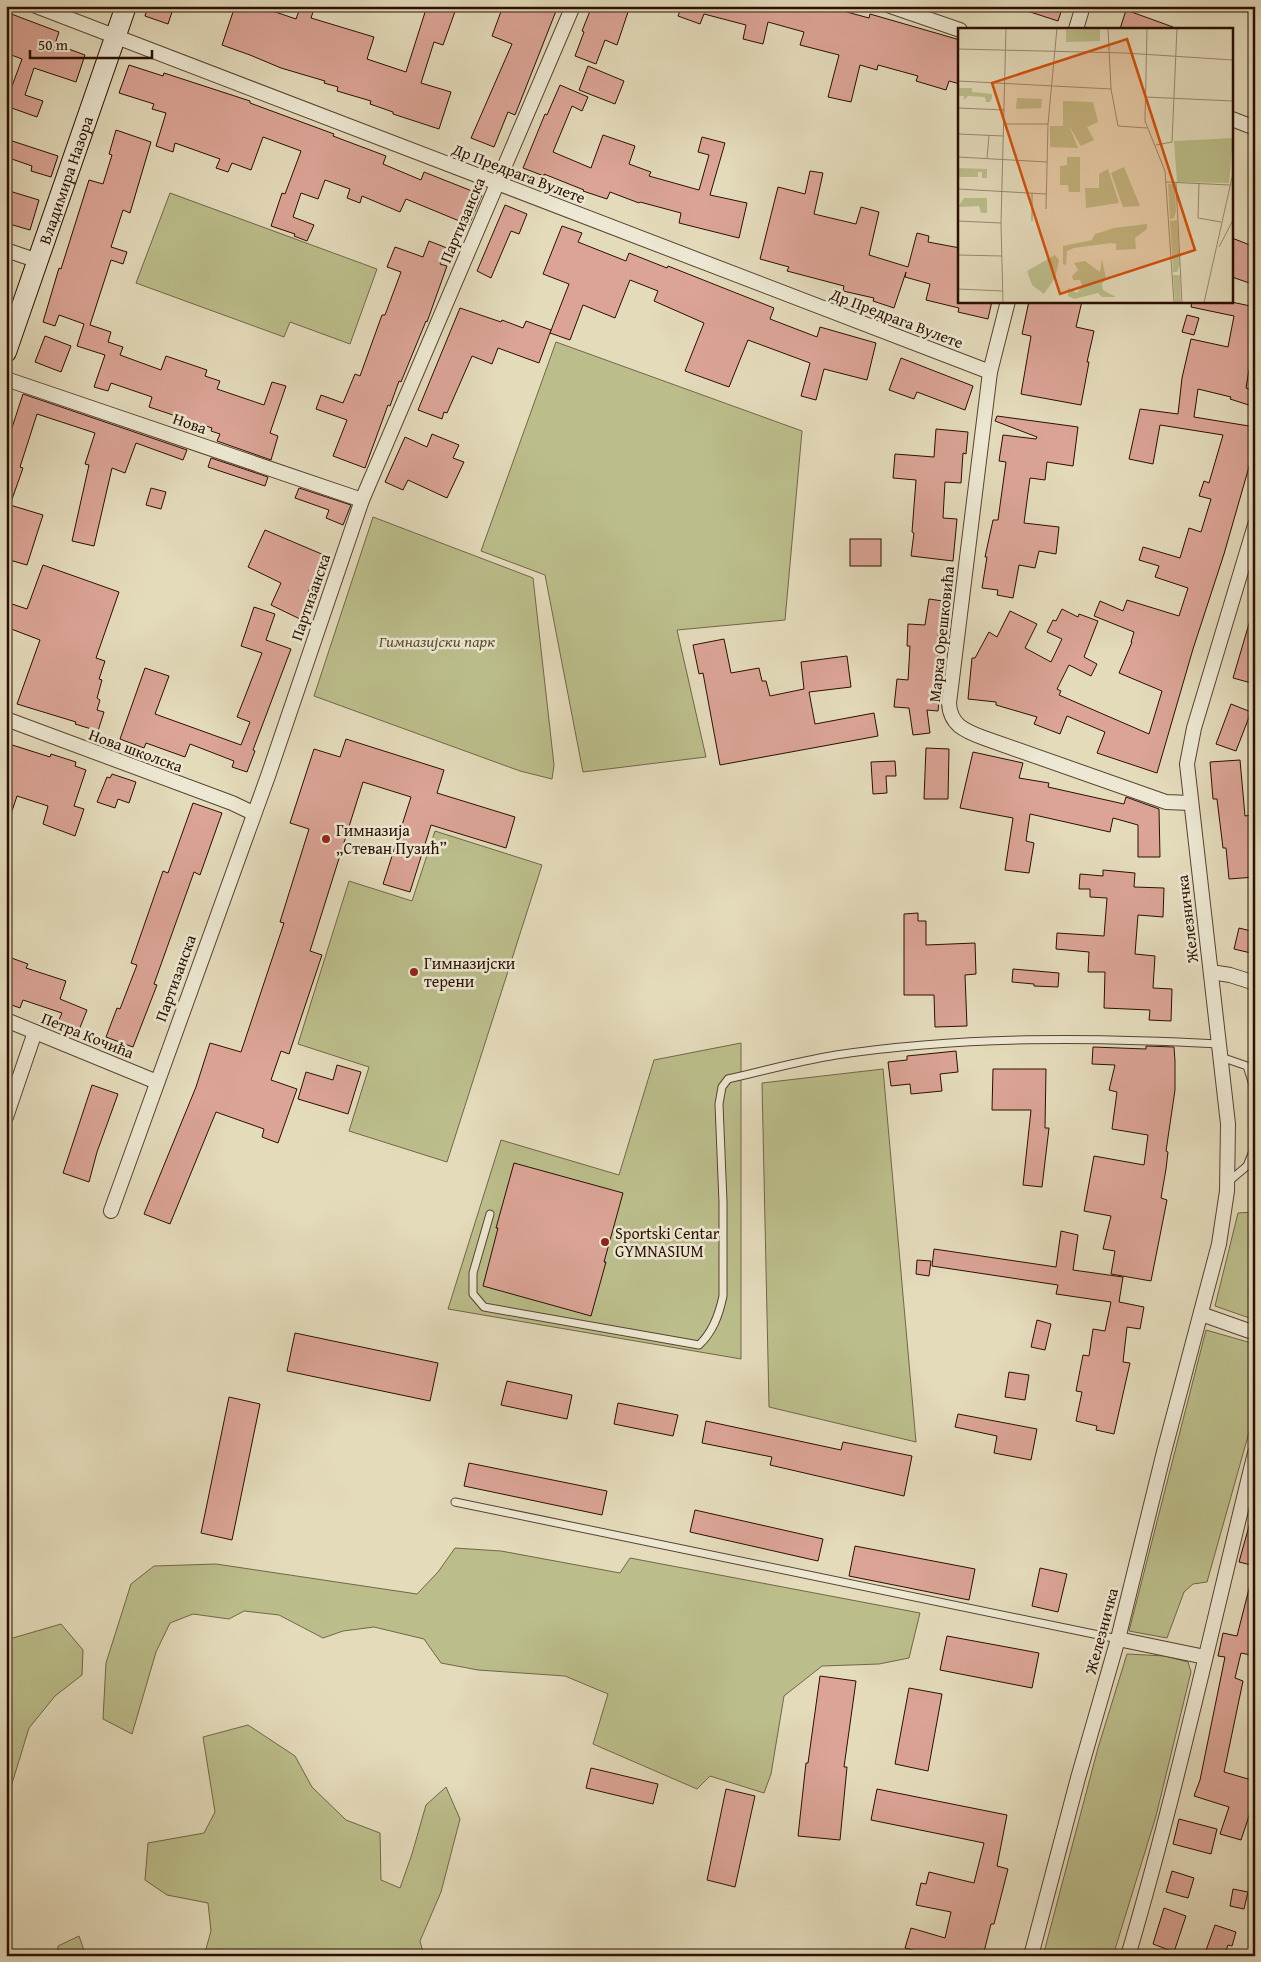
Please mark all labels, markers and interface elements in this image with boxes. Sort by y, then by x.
scale bar [30,28,152,60]
inset map [958,28,1234,302]
text: 50 m [38,34,69,55]
street label: Владимира Назора [32,112,99,247]
street label: Др Предрага Вулете [448,136,589,209]
street label: Партизанска [433,173,491,266]
street label: Др Предрага Вулете [826,281,967,354]
street label: Нова [170,406,210,440]
street label: Партизанска [284,550,336,644]
street label: Марка Орешковића [922,564,960,703]
park label: Гимназијски парк [378,629,495,653]
street label: Нова школска [86,722,187,778]
place label: Гимназија „Стеван Пузић” [336,818,447,860]
marker: Гимназија „Стеван Пузић” [320,833,332,845]
street label: Железничка [1170,873,1204,965]
street label: Партизанска [148,931,202,1025]
place label: Гимназијски терени [424,951,516,993]
marker: Гимназијски терени [408,966,420,978]
street label: Петра Кочића [38,1006,138,1065]
place label: Sportski Centar GYMNASIUM [615,1221,720,1263]
marker: Sportski Centar GYMNASIUM [599,1236,611,1248]
street label: Железничка [1078,1585,1124,1678]

